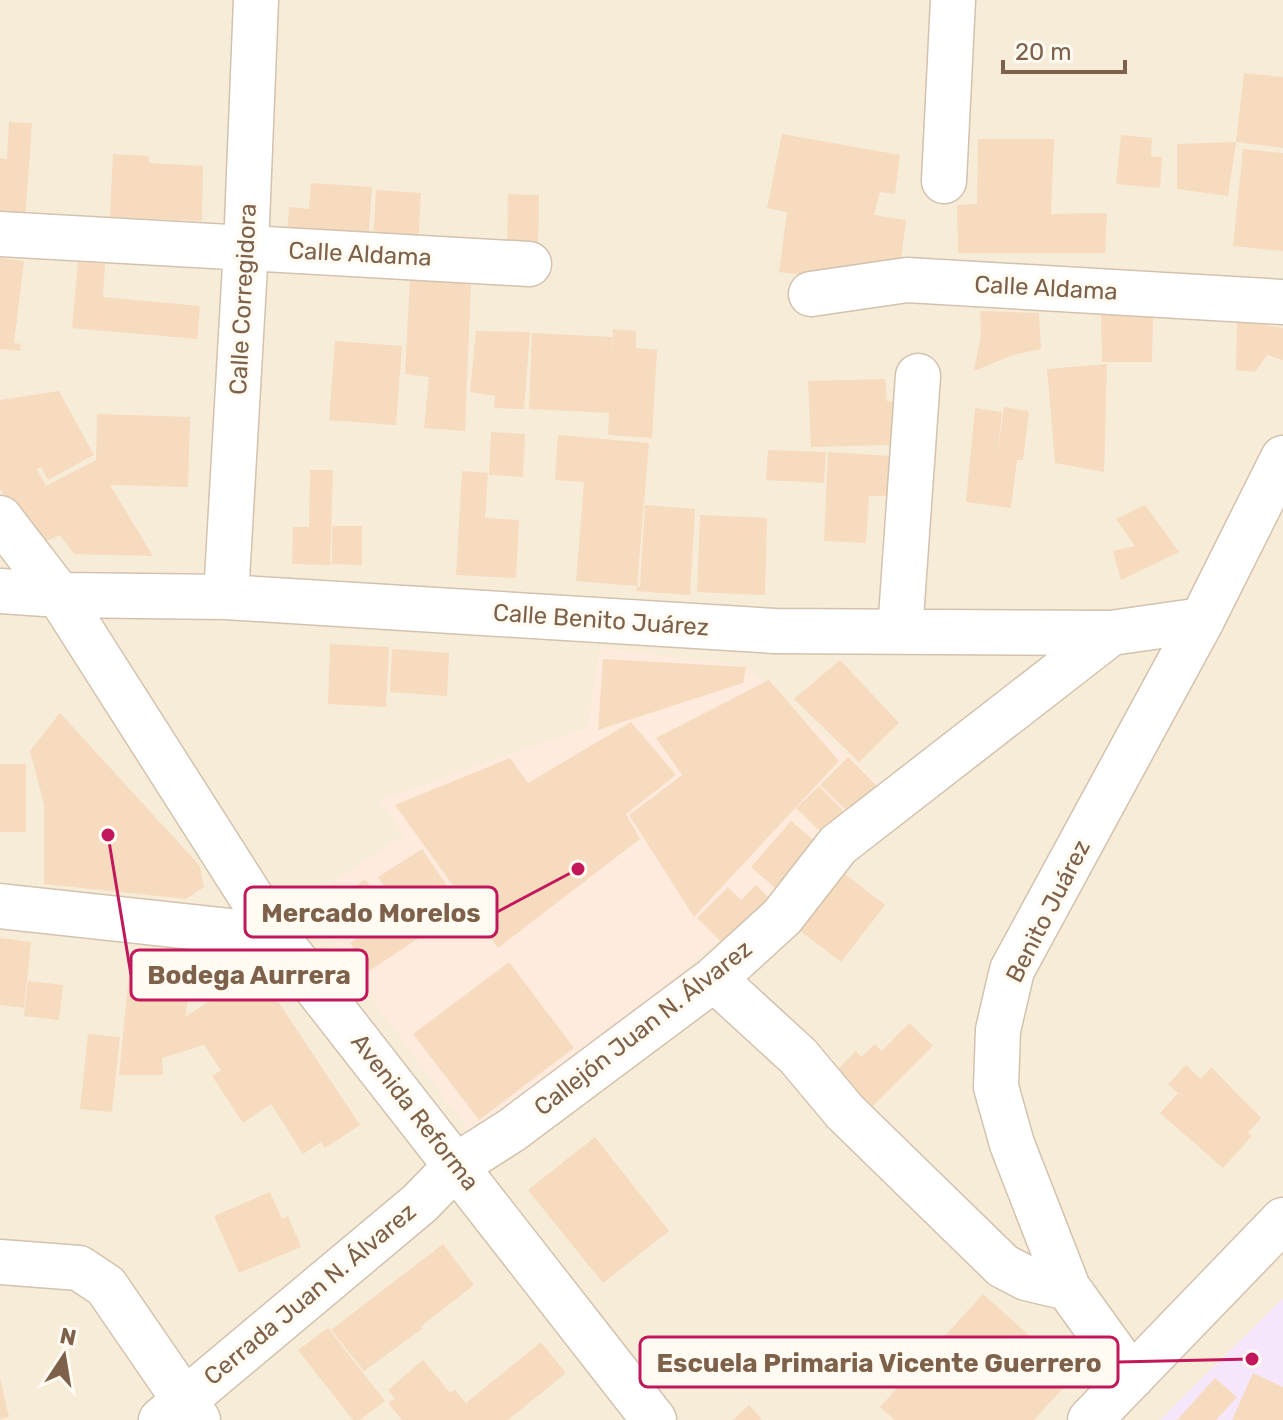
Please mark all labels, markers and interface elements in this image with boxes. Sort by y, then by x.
scale bar [1003,24,1125,74]
text: 20 m [1015,38,1072,66]
street label: Calle Corregidora [224,203,262,395]
street label: Calle Aldama [288,236,432,272]
street label: Calle Aldama [974,270,1118,306]
street label: Calle Benito Juárez [492,598,710,642]
street label: Benito Juárez [1000,835,1096,987]
callout: Mercado Morelos [245,887,497,937]
text: Mercado Morelos [261,898,481,929]
street label: Callejón Juan N. Álvarez [529,934,757,1122]
callout: Bodega Aurrera [131,950,367,1000]
text: Bodega Aurrera [147,960,351,991]
street label: Avenida Reforma [345,1028,485,1196]
street label: Cerrada Juan N. Álvarez [198,1197,422,1391]
north arrow [24,1316,104,1396]
text: N [58,1322,79,1352]
callout: Escuela Primaria Vicente Guerrero [640,1337,1118,1387]
text: Escuela Primaria Vicente Guerrero [656,1348,1102,1379]

